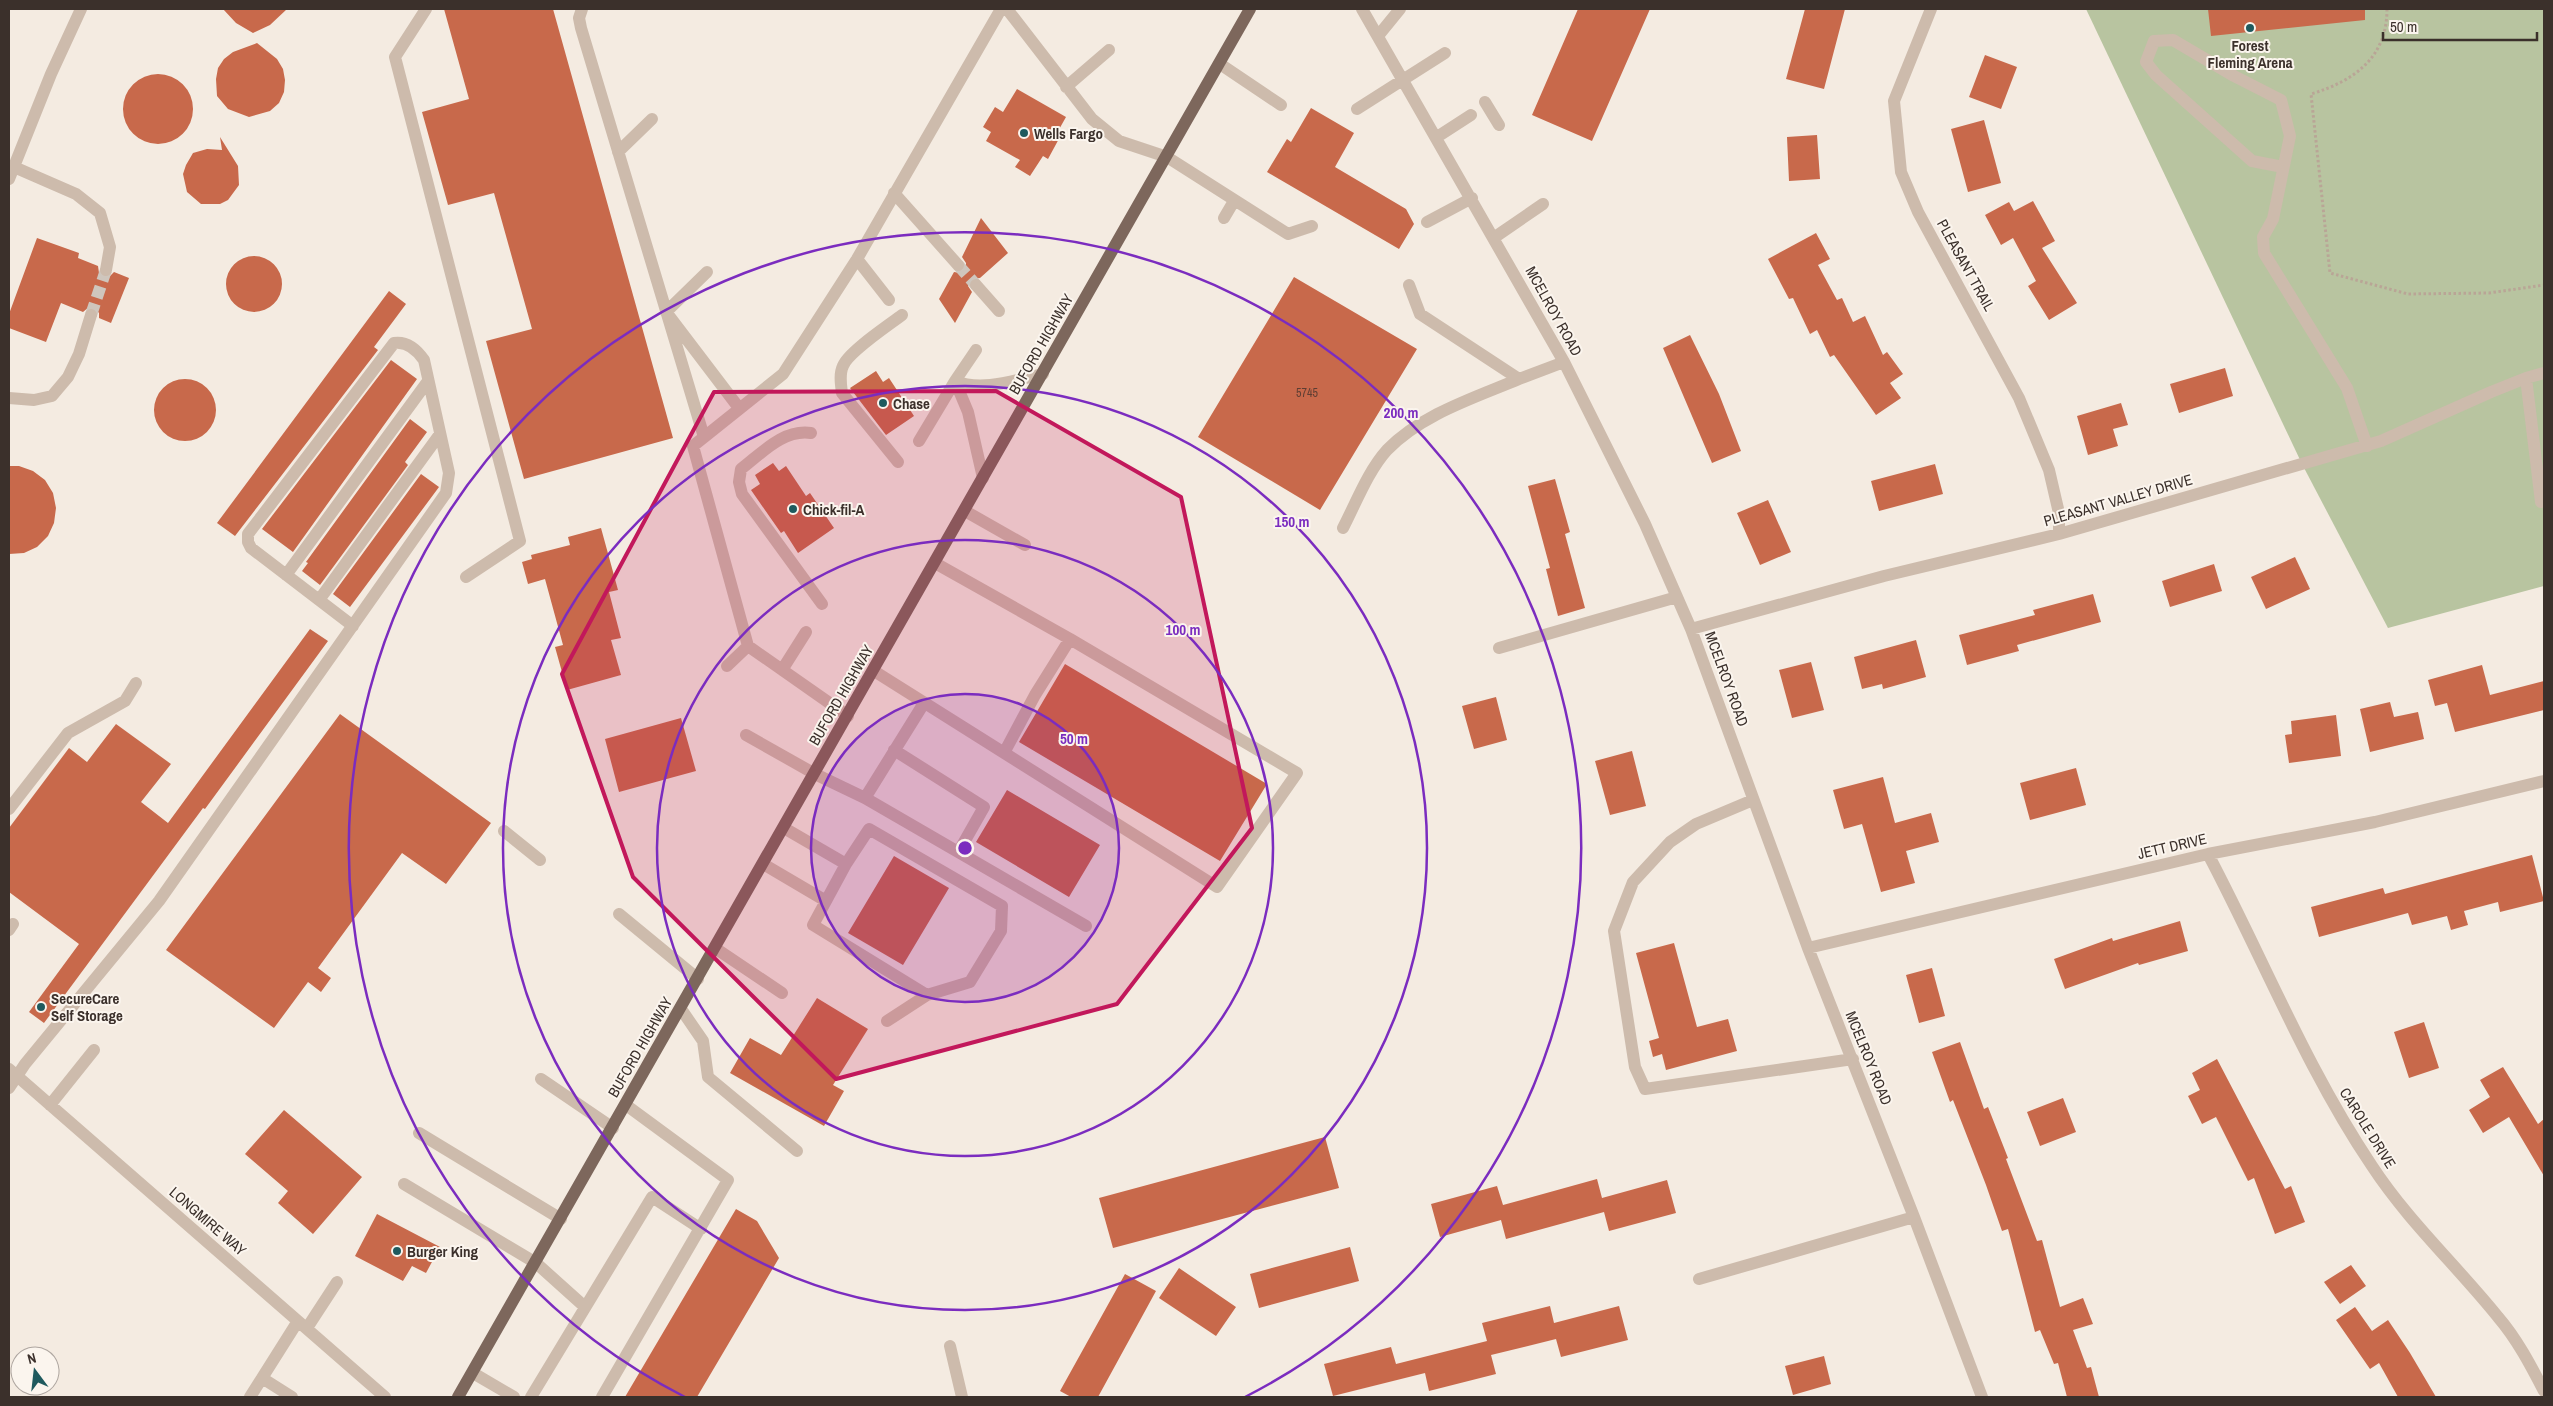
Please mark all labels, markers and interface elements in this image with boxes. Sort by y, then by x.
scale bar [2383,10,2537,42]
text: 50 m [2390,16,2417,37]
marker: Forest Fleming Arena [2244,22,2256,34]
place label: Forest Fleming Arena [2208,35,2293,73]
place label: Wells Fargo [1034,123,1103,144]
marker: Wells Fargo [1018,127,1030,139]
street label: PLEASANT TRAIL [1932,215,2000,315]
street label: MCELROY ROAD [1521,262,1587,360]
street label: BUFORD HIGHWAY [1004,289,1079,398]
house number: 5745 [1296,385,1318,401]
place label: Chase [893,393,930,414]
marker: Chase [877,397,889,409]
text: 200 m [1384,402,1418,423]
street label: PLEASANT VALLEY DRIVE [2041,469,2195,531]
place label: Chick-fil-A [803,499,865,520]
marker: Chick-fil-A [787,503,799,515]
text: 150 m [1275,511,1309,532]
text: 100 m [1166,619,1200,640]
street label: MCELROY ROAD [1700,629,1754,729]
street label: BUFORD HIGHWAY [804,640,879,749]
text: 50 m [1060,728,1088,749]
street label: JETT DRIVE [2135,828,2209,864]
centre of rings [956,839,974,857]
place label: SecureCare Self Storage [51,988,123,1026]
street label: BUFORD HIGHWAY [603,992,678,1101]
marker: SecureCare Self Storage [35,1001,47,1013]
street label: MCELROY ROAD [1841,1008,1897,1108]
street label: CAROLE DRIVE [2335,1084,2401,1172]
street label: LONGMIRE WAY [165,1182,252,1261]
place label: Burger King [407,1241,479,1262]
marker: Burger King [391,1245,403,1257]
north arrow [10,1346,60,1396]
text: N [25,1349,38,1368]

